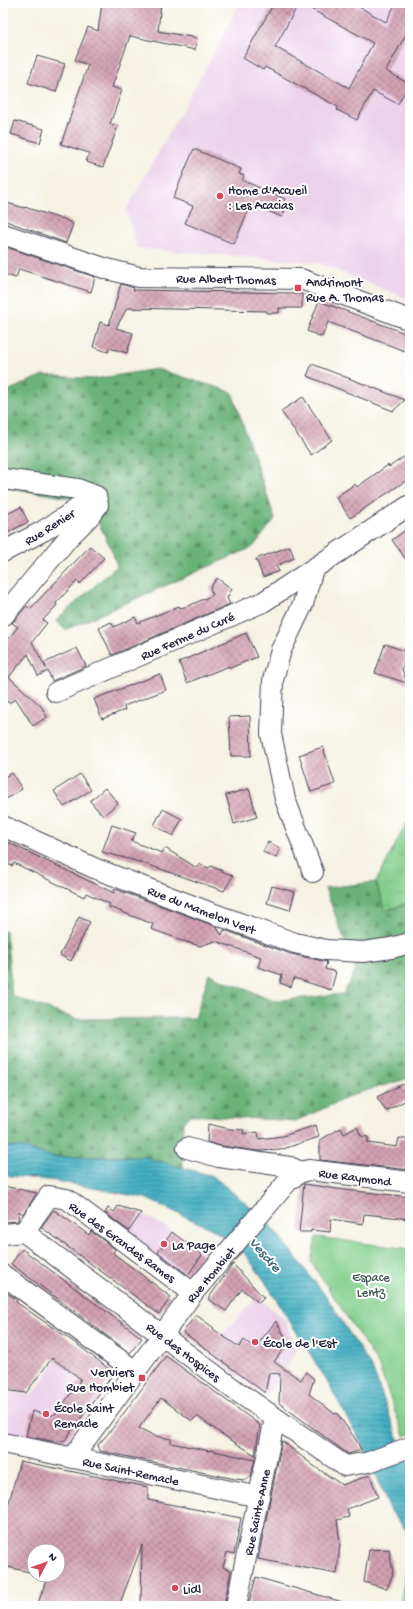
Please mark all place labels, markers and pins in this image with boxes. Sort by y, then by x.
place label: Home d'Accueil : Les Acacias [228,184,307,214]
marker: Home d'Accueil : Les Acacias [215,191,225,201]
place label: Andrimont Rue A. Thomas [306,276,385,306]
marker: Andrimont Rue A. Thomas [293,283,303,293]
marker: La Page [159,1239,169,1249]
place label: La Page [172,1239,216,1254]
place label: École de l'Est [263,1336,338,1352]
marker: École de l'Est [250,1337,260,1347]
place label: Verviers Rue Hombiet [66,1366,136,1396]
marker: Verviers Rue Hombiet [137,1373,147,1383]
place label: École Saint Remacle [54,1401,115,1432]
marker: École Saint Remacle [41,1409,51,1419]
marker: Lidl [170,1583,180,1593]
place label: Lidl [183,1583,201,1598]

